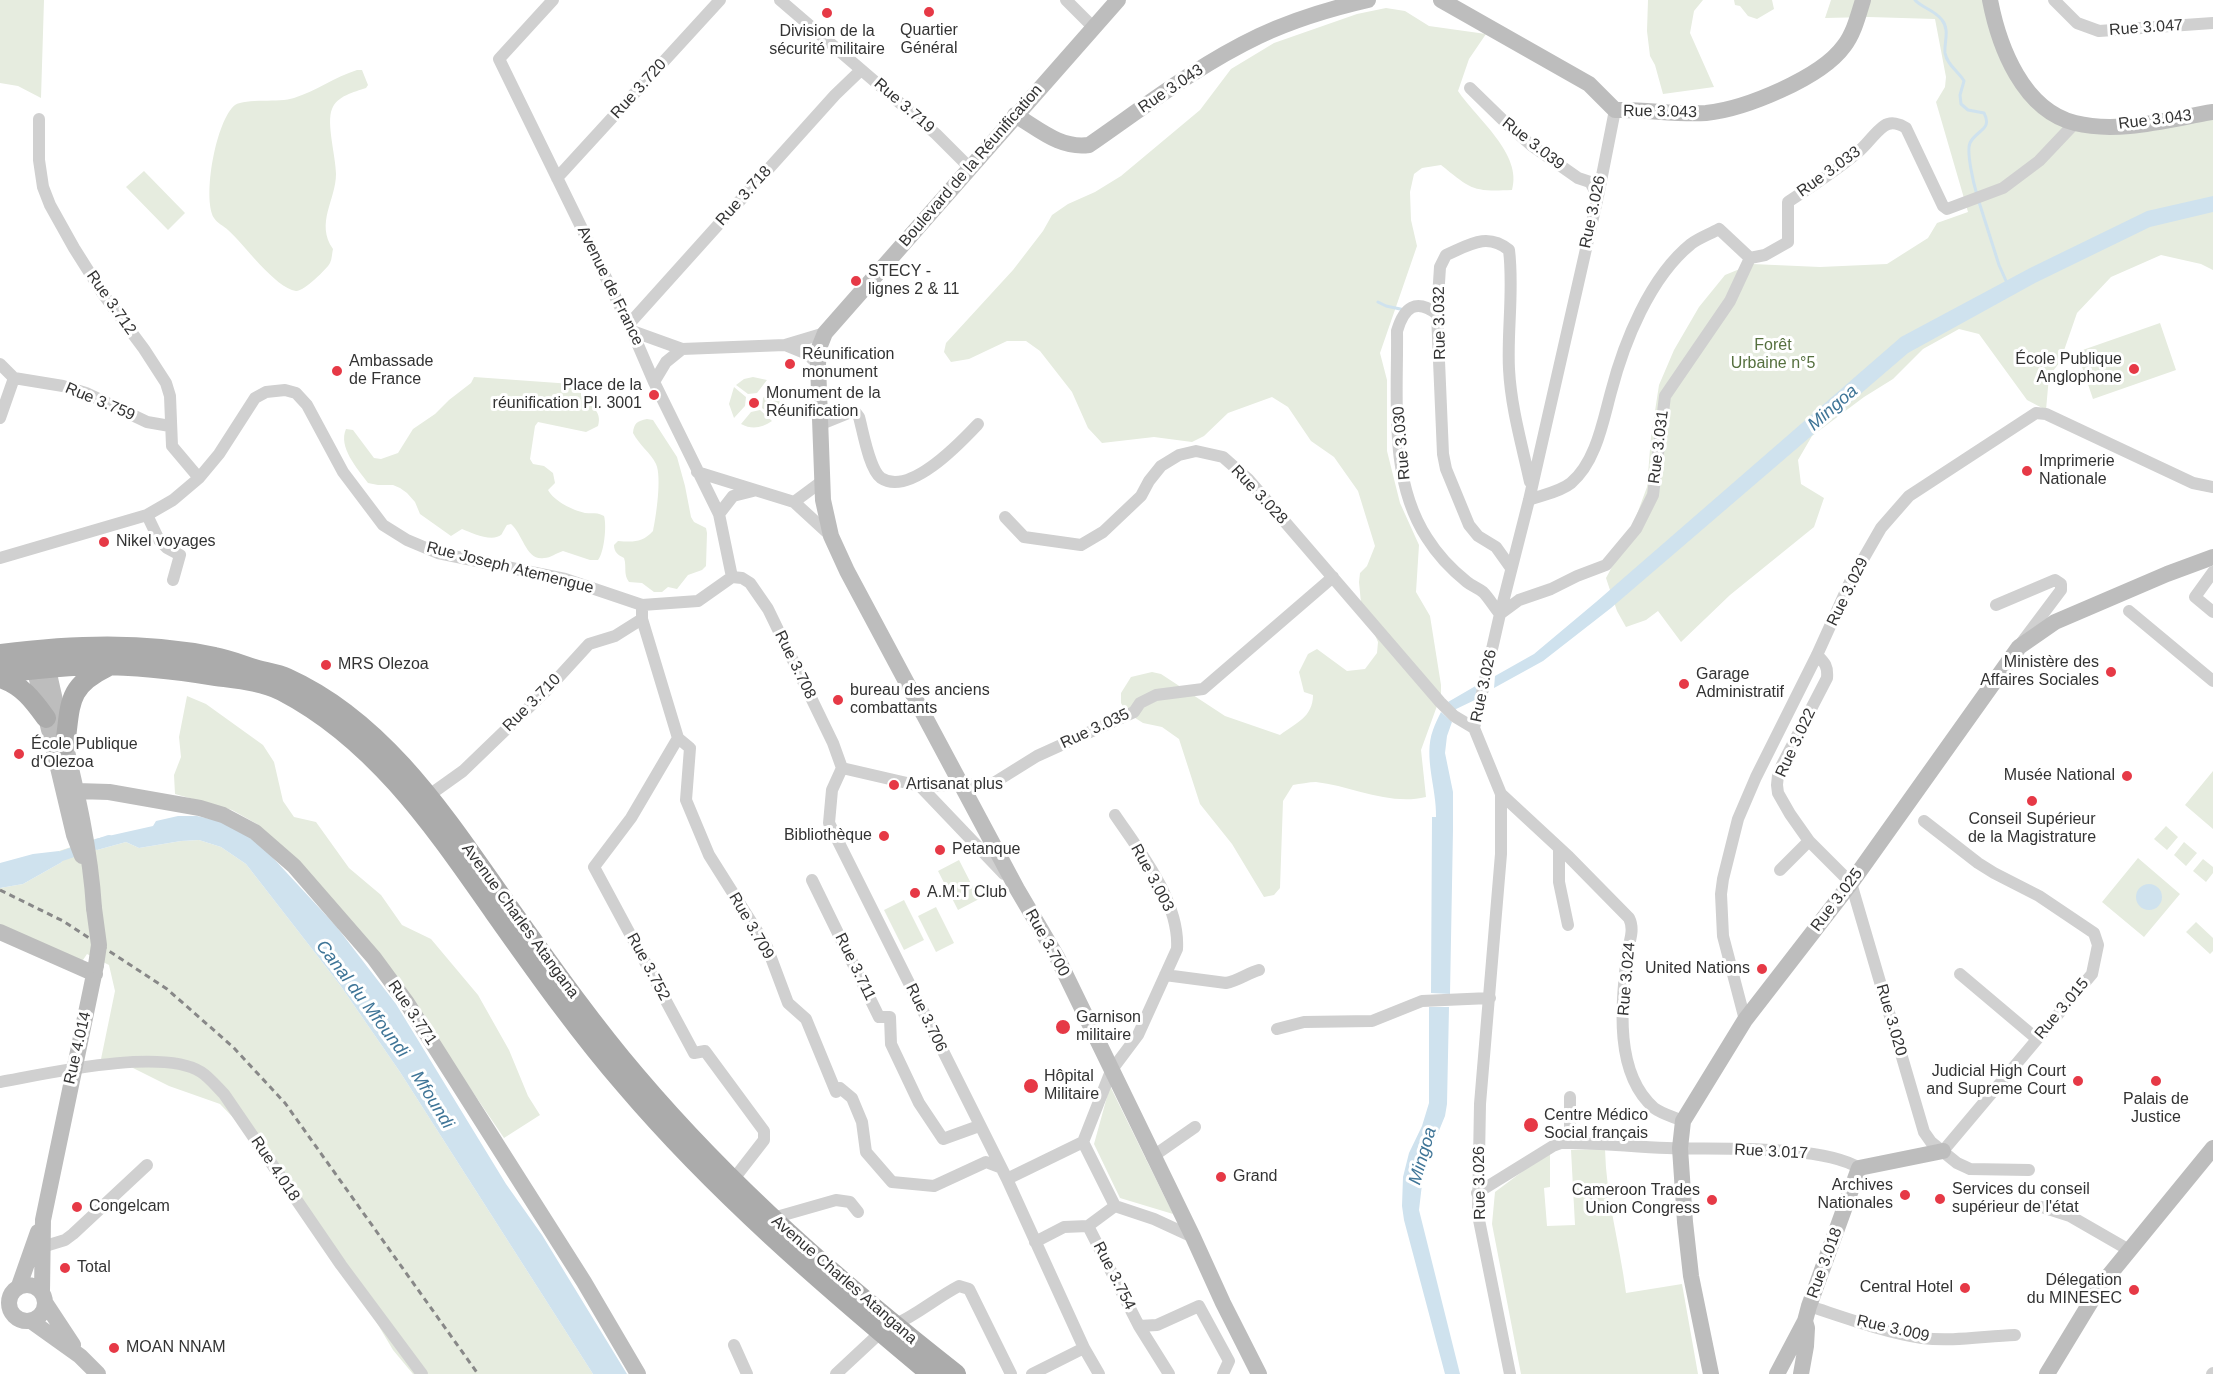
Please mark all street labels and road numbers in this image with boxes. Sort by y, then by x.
street label: Rue 3.047 [2109,16,2183,40]
street label: Rue 3.720 [607,55,671,123]
street label: Rue 3.043 [1135,60,1207,118]
street label: Rue 3.719 [870,75,938,137]
street label: Boulevard de la Réunification [895,81,1047,251]
street label: Rue 3.043 [1623,102,1697,122]
street label: Rue 3.043 [2117,106,2193,134]
street label: Rue 3.039 [1498,114,1568,174]
street label: Rue 3.033 [1793,143,1865,201]
street label: Rue 3.718 [712,162,776,230]
street label: Rue 3.026 [1576,174,1610,250]
street label: Avenue de France [573,223,647,349]
street label: Rue 3.712 [82,267,140,339]
street label: Rue 3.032 [1430,286,1450,360]
street label: Rue 3.759 [62,379,138,425]
street label: Rue 3.030 [1389,405,1415,481]
street label: Rue 3.031 [1645,409,1673,485]
street label: Rue 3.028 [1227,461,1291,529]
street label: Rue Joseph Atemengue [424,538,596,598]
street label: Rue 3.029 [1823,555,1873,629]
street label: Rue 3.708 [770,628,820,702]
street label: Rue 3.026 [1467,648,1501,724]
street label: Rue 3.710 [499,670,565,736]
street label: Rue 3.035 [1057,705,1133,753]
street label: Rue 3.022 [1772,705,1820,781]
street label: Avenue Charles Atangana [457,840,583,1002]
street label: Rue 3.003 [1126,841,1178,915]
street label: Rue 3.025 [1807,865,1867,935]
street label: Rue 3.709 [724,889,778,963]
street label: Rue 3.700 [1021,906,1073,980]
street label: Rue 3.752 [622,930,674,1004]
street label: Rue 3.711 [830,930,880,1004]
street label: Rue 3.024 [1614,941,1640,1017]
street label: Rue 3.015 [2031,975,2093,1043]
street label: Rue 3.771 [383,977,441,1049]
street label: Rue 3.706 [901,981,951,1055]
street label: Rue 3.020 [1872,982,1910,1058]
street label: Rue 4.014 [60,1010,96,1086]
street label: Rue 4.018 [246,1133,304,1205]
street label: Rue 3.017 [1734,1140,1808,1164]
street label: Rue 3.026 [1470,1146,1490,1220]
street label: Avenue Charles Atangana [767,1212,921,1348]
street label: Rue 3.018 [1803,1225,1847,1301]
street label: Rue 3.754 [1089,1239,1139,1313]
street label: Rue 3.009 [1855,1311,1931,1347]

